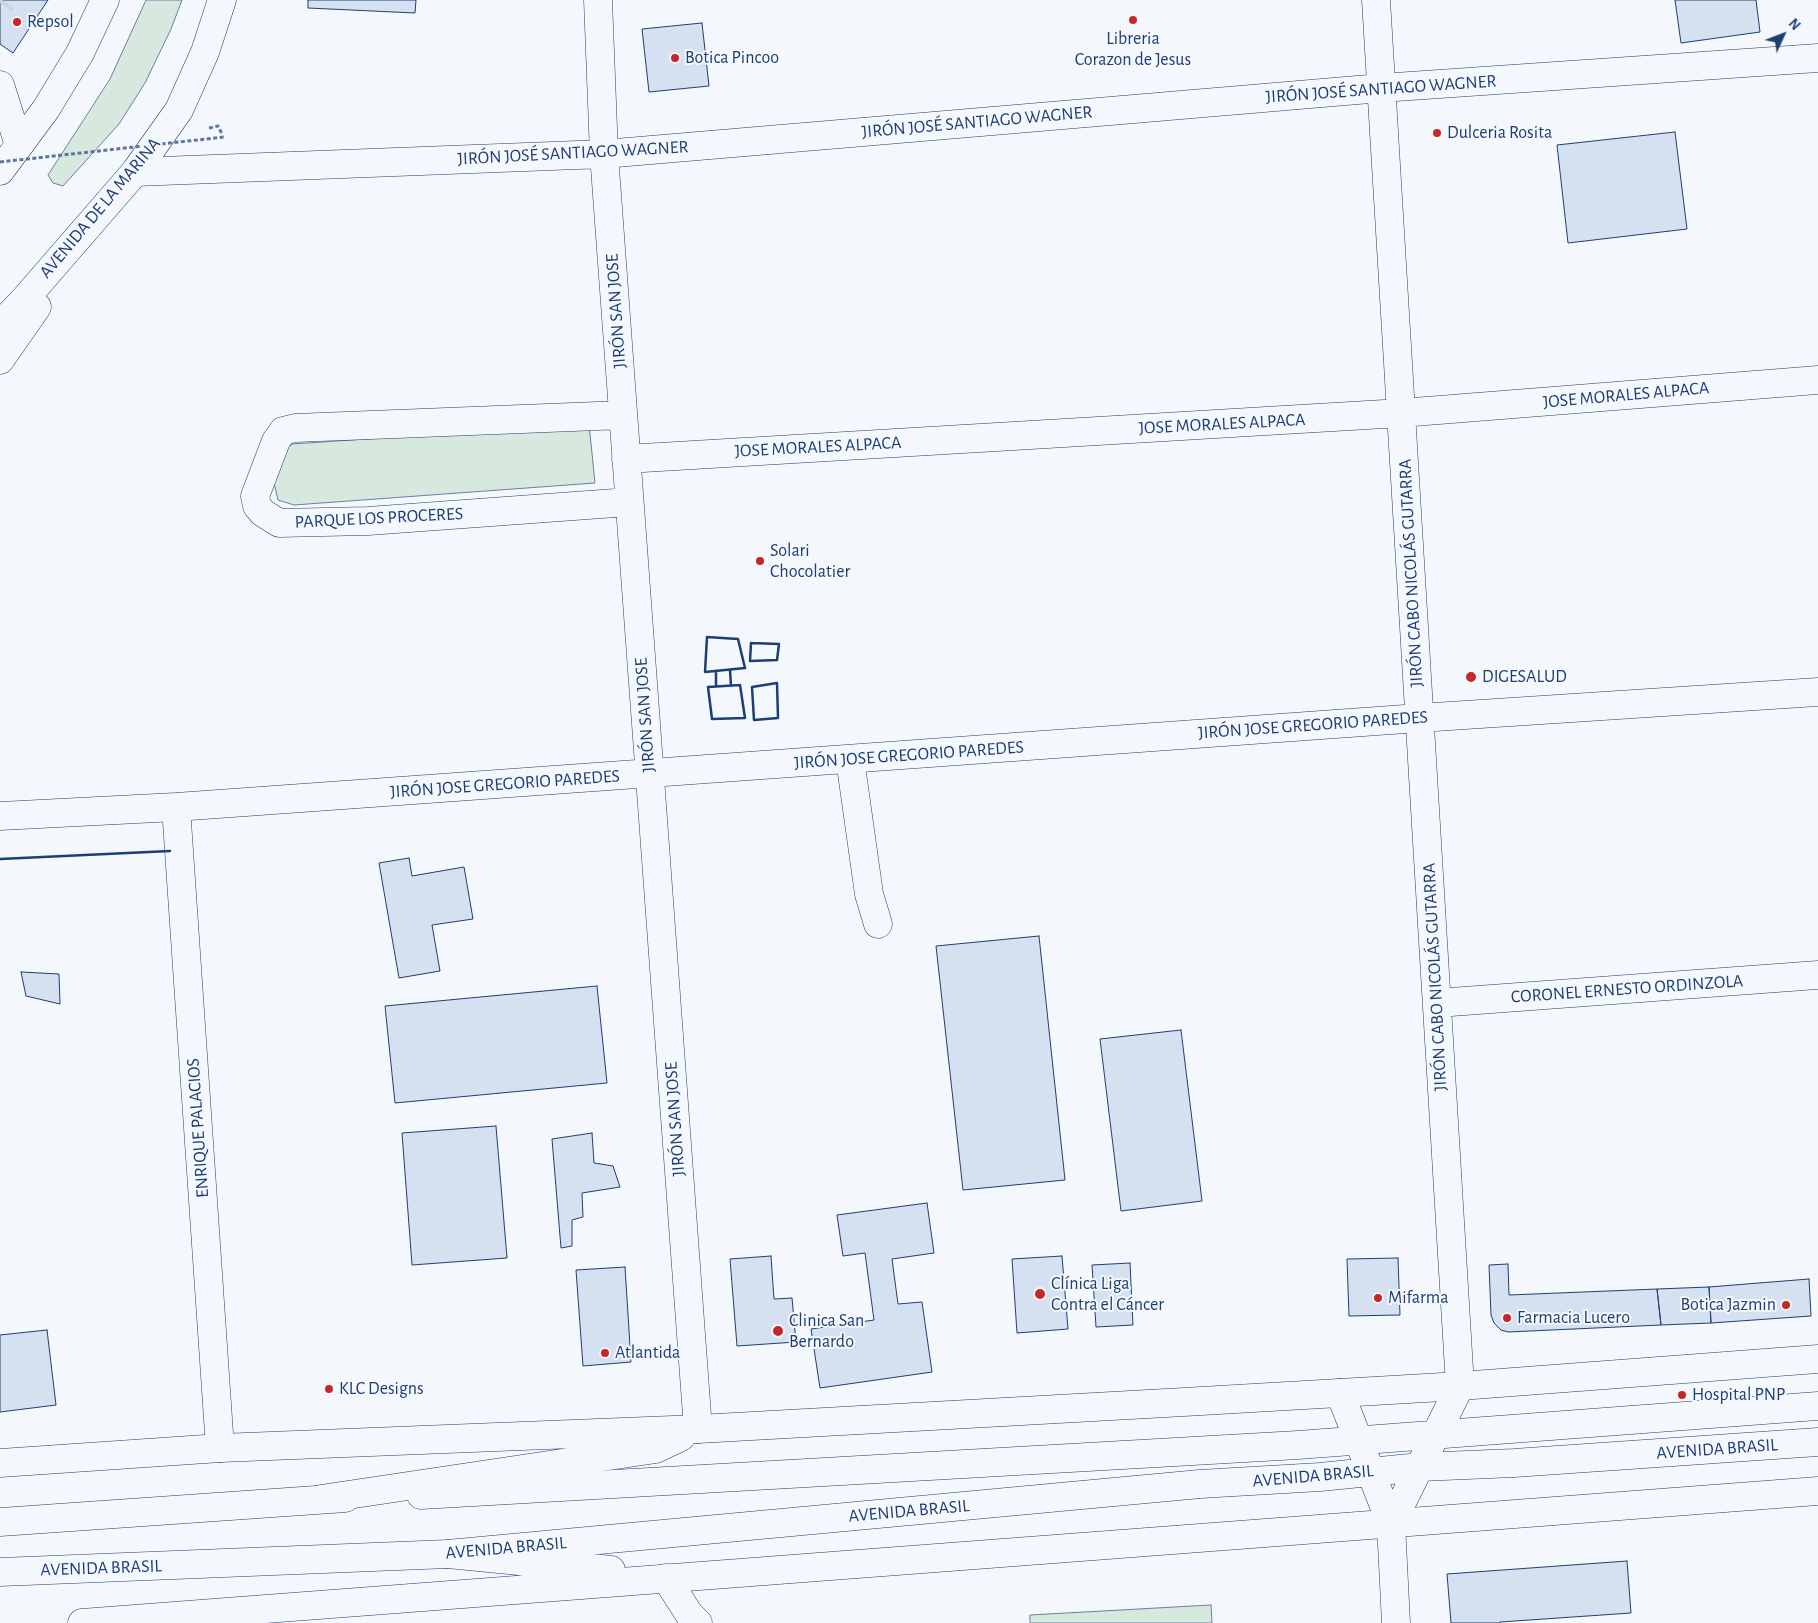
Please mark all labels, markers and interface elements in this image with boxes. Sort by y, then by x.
north arrow [1758,10,1808,60]
place label: Repsol [27,11,74,33]
marker: Libreria Corazon de Jesus [1127,14,1139,26]
marker: Repsol [11,16,23,28]
text: N [1786,16,1802,33]
place label: Libreria Corazon de Jesus [1075,28,1191,70]
place label: Botica Pincoo [685,47,779,69]
marker: Botica Pincoo [669,52,681,64]
street label: JIRÓN JOSÉ SANTIAGO WAGNER [1265,70,1497,108]
street label: JIRÓN JOSÉ SANTIAGO WAGNER [861,101,1093,143]
place label: Dulceria Rosita [1447,122,1552,144]
marker: Dulceria Rosita [1431,127,1443,139]
street label: AVENIDA DE LA MARINA [35,133,165,283]
street label: JIRÓN JOSÉ SANTIAGO WAGNER [457,136,689,170]
street label: JIRÓN SAN JOSE [601,253,631,369]
street label: JOSE MORALES ALPACA [1542,377,1710,413]
street label: JOSE MORALES ALPACA [1138,409,1306,439]
street label: JOSE MORALES ALPACA [734,432,902,462]
street label: JIRÓN CABO NICOLÁS GUTARRA [1394,458,1428,688]
street label: PARQUE LOS PROCERES [294,503,464,533]
place label: Solari Chocolatier [770,540,850,582]
marker: Solari Chocolatier [754,555,766,567]
street label: JIRÓN SAN JOSE [630,657,660,773]
place label: DIGESALUD [1482,666,1567,688]
marker: DIGESALUD [1464,670,1478,684]
street label: JIRÓN JOSE GREGORIO PAREDES [1197,706,1429,744]
street label: JIRÓN JOSE GREGORIO PAREDES [793,736,1025,774]
street label: JIRÓN JOSE GREGORIO PAREDES [389,765,621,803]
street label: JIRÓN CABO NICOLÁS GUTARRA [1418,862,1452,1092]
street label: CORONEL ERNESTO ORDINZOLA [1510,970,1744,1008]
street label: ENRIQUE PALACIOS [182,1057,214,1199]
street label: JIRÓN SAN JOSE [660,1061,690,1177]
place label: Clínica Liga Contra el Cáncer [1051,1273,1164,1316]
marker: Clínica Liga Contra el Cáncer [1033,1287,1047,1301]
place label: Mifarma [1388,1287,1448,1309]
marker: Mifarma [1372,1292,1384,1304]
place label: Botica Jazmin [1681,1294,1776,1316]
marker: Botica Jazmin [1780,1299,1792,1311]
place label: Farmacia Lucero [1517,1307,1630,1329]
place label: Clinica San Bernardo [789,1310,864,1352]
marker: Farmacia Lucero [1501,1312,1513,1324]
marker: Clinica San Bernardo [771,1324,785,1338]
place label: Atlantida [615,1342,680,1364]
marker: Atlantida [599,1347,611,1359]
place label: KLC Designs [339,1378,424,1400]
marker: KLC Designs [323,1383,335,1395]
place label: Hospital PNP [1692,1384,1785,1406]
marker: Hospital PNP [1676,1389,1688,1401]
street label: AVENIDA BRASIL [1656,1434,1778,1464]
street label: AVENIDA BRASIL [1252,1460,1374,1492]
street label: AVENIDA BRASIL [848,1495,970,1527]
street label: AVENIDA BRASIL [445,1532,567,1564]
street label: AVENIDA BRASIL [40,1555,162,1581]

